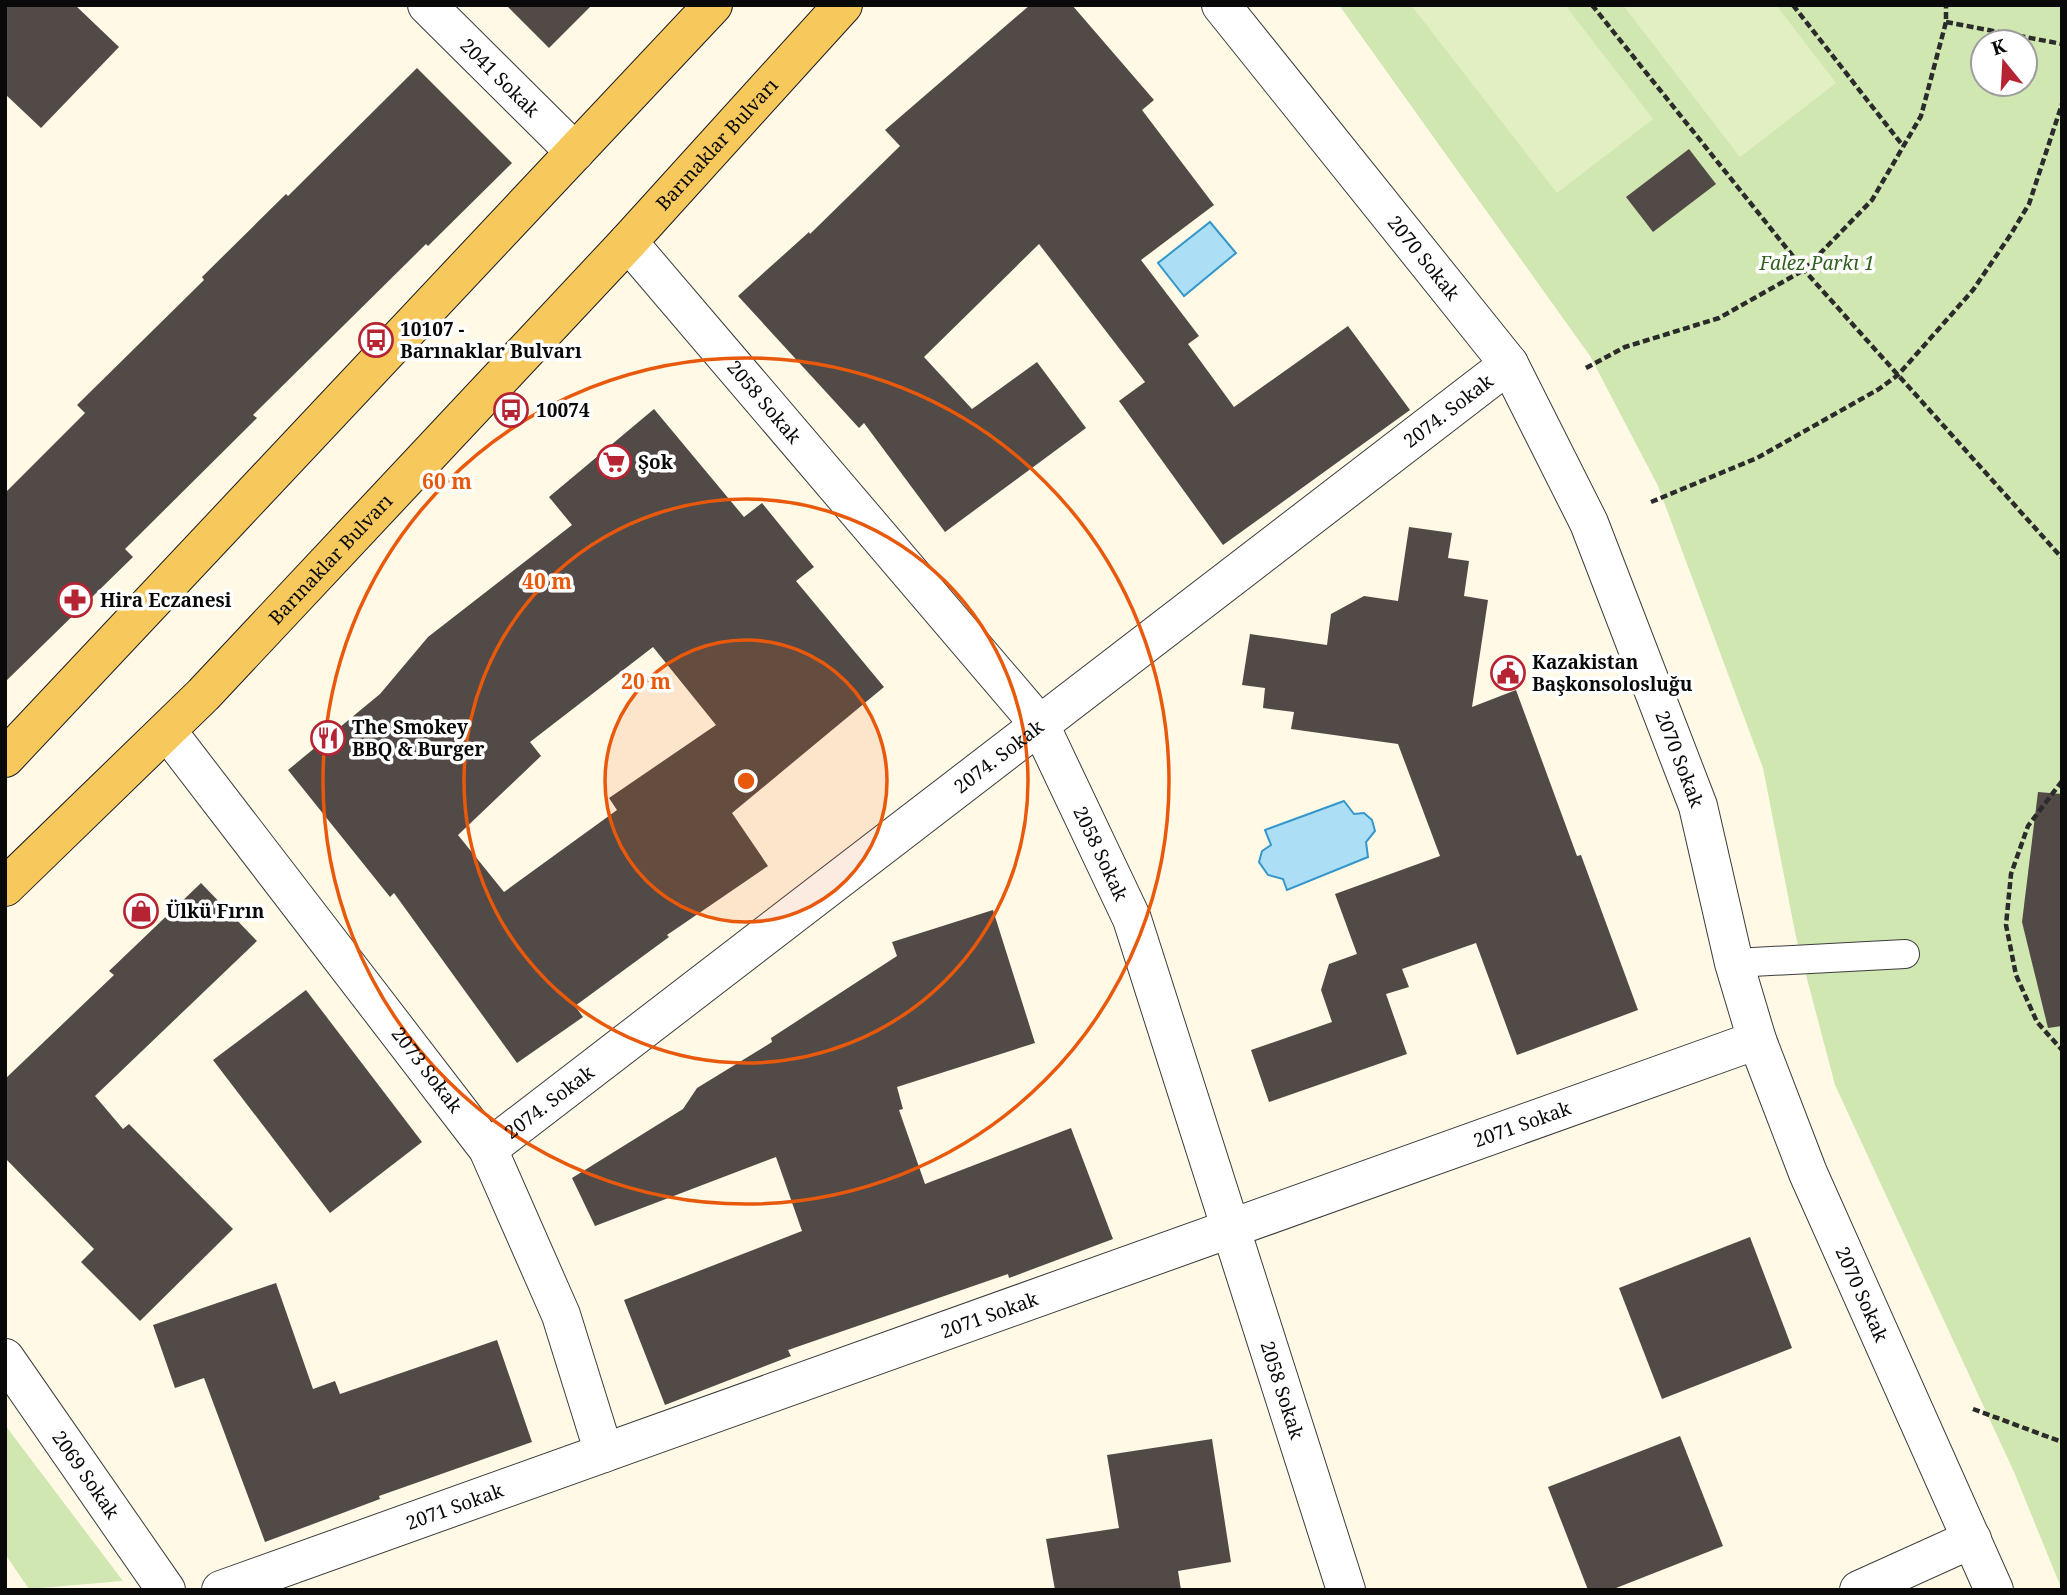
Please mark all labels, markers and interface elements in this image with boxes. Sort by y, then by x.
north arrow [1969,28,2039,98]
text: K [1988,32,2009,61]
street label: 2041 Sokak [455,33,546,123]
street label: Barınaklar Bulvarı [650,73,783,216]
street label: 2070 Sokak [1382,210,1466,306]
park label: Falez Parkı 1 [1758,250,1875,276]
place label: 10107 - Barınaklar Bulvarı [400,316,582,364]
bus stop icon: 10107 - Barınaklar Bulvarı [357,321,395,359]
street label: 2058 Sokak [721,355,808,450]
street label: 2074. Sokak [1398,368,1499,454]
bus stop icon: 10074 [492,391,530,429]
place label: 10074 [536,397,590,423]
supermarket icon: Şok [595,443,633,481]
place label: Şok [638,449,674,475]
text: 60 m [422,467,472,495]
street label: Barınaklar Bulvarı [263,488,398,630]
text: 40 m [522,567,572,595]
pharmacy icon: Hira Eczanesi [56,581,94,619]
place label: Hira Eczanesi [100,587,232,613]
place label: Kazakistan Başkonsolosluğu [1532,649,1693,697]
public building icon: Kazakistan Başkonsolosluğu [1489,654,1527,692]
text: 20 m [621,667,671,695]
street label: 2070 Sokak [1649,707,1711,812]
street label: 2074. Sokak [948,713,1049,799]
place label: The Smokey BBQ & Burger [352,714,484,762]
restaurant icon: The Smokey BBQ & Burger [309,719,347,757]
centre of rings [734,769,758,793]
street label: 2058 Sokak [1067,802,1135,906]
shop icon: Ülkü Fırın [122,892,160,930]
place label: Ülkü Fırın [166,898,265,924]
street label: 2073 Sokak [386,1021,469,1119]
street label: 2074. Sokak [499,1059,600,1145]
street label: 2071 Sokak [1470,1094,1575,1153]
street label: 2070 Sokak [1829,1242,1895,1347]
street label: 2071 Sokak [937,1285,1042,1344]
street label: 2058 Sokak [1254,1338,1310,1443]
street label: 2069 Sokak [46,1425,126,1525]
street label: 2071 Sokak [402,1477,508,1536]

